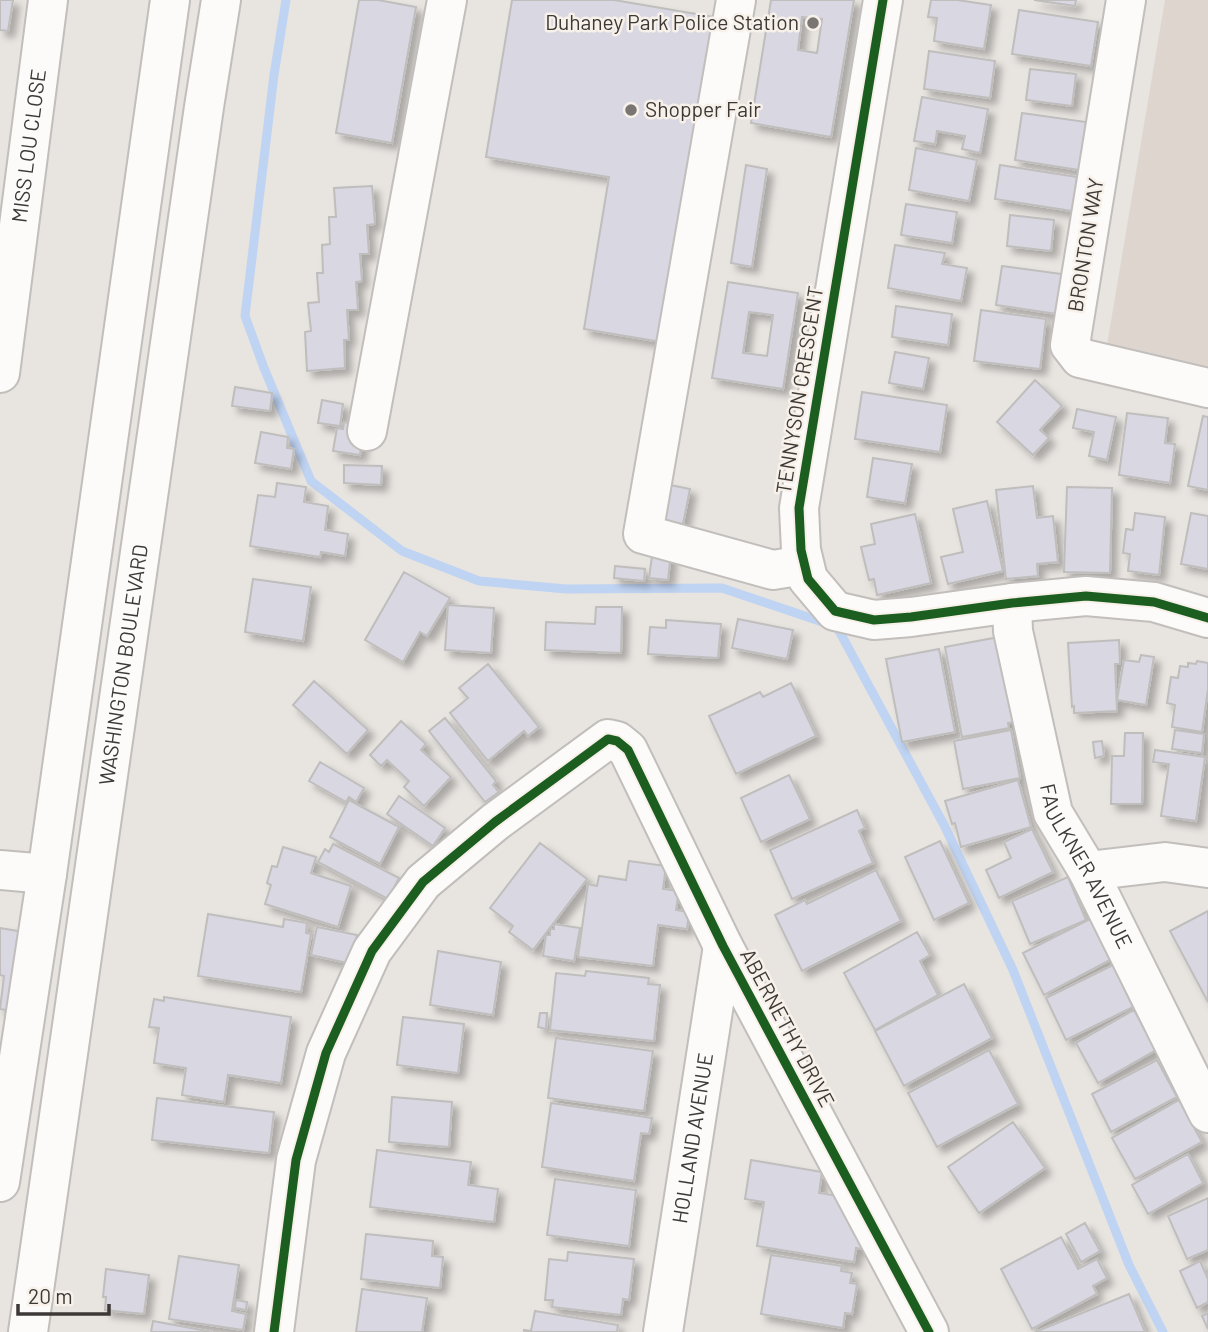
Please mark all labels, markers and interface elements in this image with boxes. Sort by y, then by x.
place label: Duhaney Park Police Station [545,9,799,34]
marker: Duhaney Park Police Station [805,15,821,31]
street label: MISS LOU CLOSE [5,67,50,224]
place label: Shopper Fair [645,96,761,121]
marker: Shopper Fair [623,102,639,118]
street label: BRONTON WAY [1062,176,1107,314]
street label: TENNYSON CRESCENT [770,284,827,496]
street label: WASHINGTON BOULEVARD [93,543,152,787]
street label: FAULKNER AVENUE [1036,781,1138,952]
street label: ABERNETHY DRIVE [736,944,841,1111]
street label: HOLLAND AVENUE [666,1051,717,1225]
scale bar [18,1272,108,1316]
text: 20 m [28,1283,73,1308]

